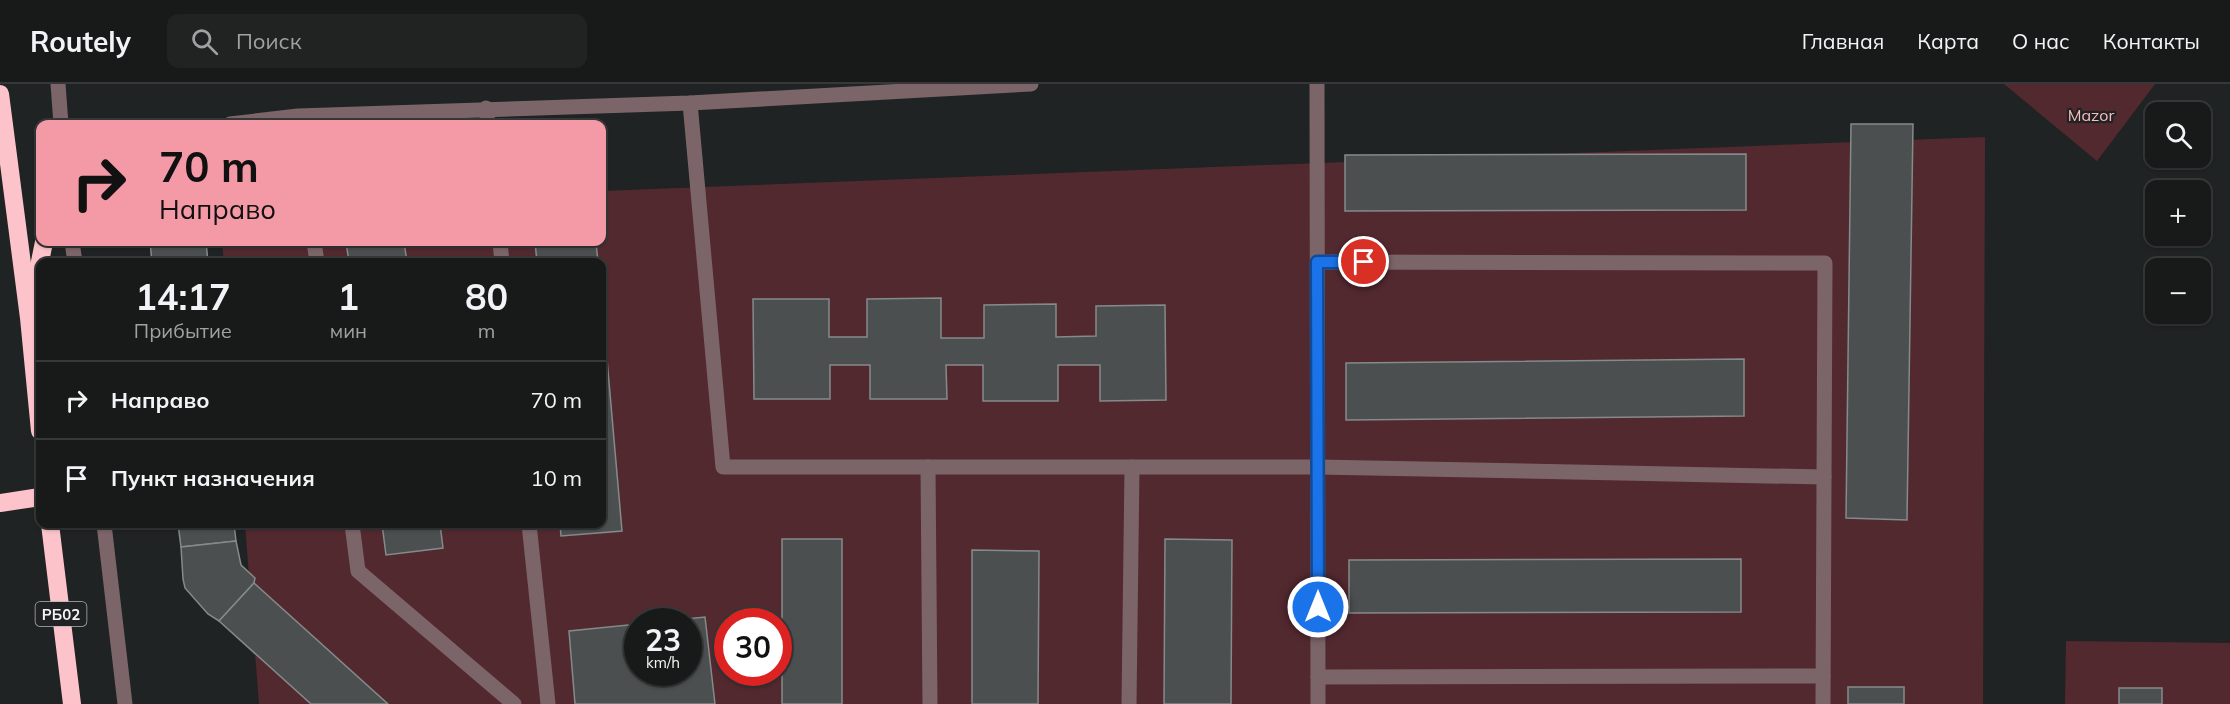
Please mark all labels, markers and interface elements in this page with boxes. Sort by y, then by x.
search box [167,14,587,68]
text: Routely [30,24,131,59]
icon: search [188,25,221,58]
text: Поиск [236,27,302,55]
text: Главная [1802,28,1884,54]
text: Карта [1917,28,1979,54]
text: О нас [2012,28,2070,54]
text: Контакты [2103,28,2200,54]
map controls [2145,102,2211,324]
button: search [2145,102,2211,168]
park label: Mazor [2068,105,2114,125]
text: 70 m [159,140,259,193]
icon: right [60,144,138,222]
button: + [2145,180,2211,246]
text: Направо [159,192,276,226]
pin [1338,236,1389,287]
icon: arrive [1347,245,1380,278]
button: − [2145,258,2211,324]
text: 14:17 [135,274,231,319]
text: 1 [338,274,359,319]
text: 80 [465,274,508,319]
text: Прибытие [134,318,232,343]
text: мин [330,318,367,343]
text: m [478,318,495,343]
icon: right [60,384,93,417]
text: Направо [111,386,209,414]
text: 70 m [531,386,582,414]
icon: arrive [60,462,93,495]
text: Пункт назначения [111,464,315,492]
text: 10 m [531,464,582,492]
position arrow [1286,575,1350,639]
road number: РБ02 [36,602,86,626]
speed limit sign: 30 [714,608,792,686]
text: 23 [645,621,681,659]
text: km/h [646,653,680,672]

